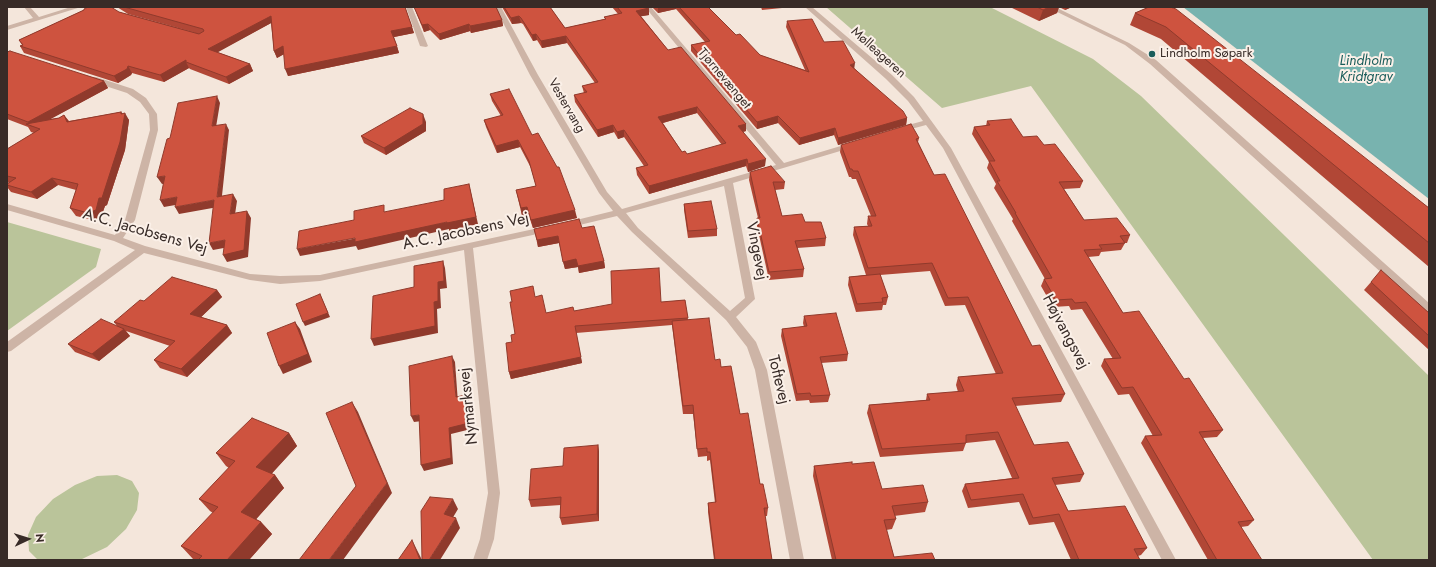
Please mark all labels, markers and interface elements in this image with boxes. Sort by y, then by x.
street label: Mølleageren [847,24,909,82]
street label: Tjørnevænget [694,45,754,113]
place label: Lindholm Søpark [1160,46,1252,62]
marker: Lindholm Søpark [1147,49,1157,59]
water label: Lindholm Kridtgrav [1340,54,1392,86]
street label: Vestervang [544,76,588,136]
street label: A.C. Jacobsens Vej [80,205,210,259]
street label: A.C. Jacobsens Vej [401,209,531,255]
street label: Vingevej [741,220,771,282]
street label: Højvangsvej [1037,291,1093,373]
street label: Toftevej [763,353,793,407]
street label: Nymarksvej [455,366,483,446]
north arrow [8,519,48,559]
text: N [32,533,48,543]

